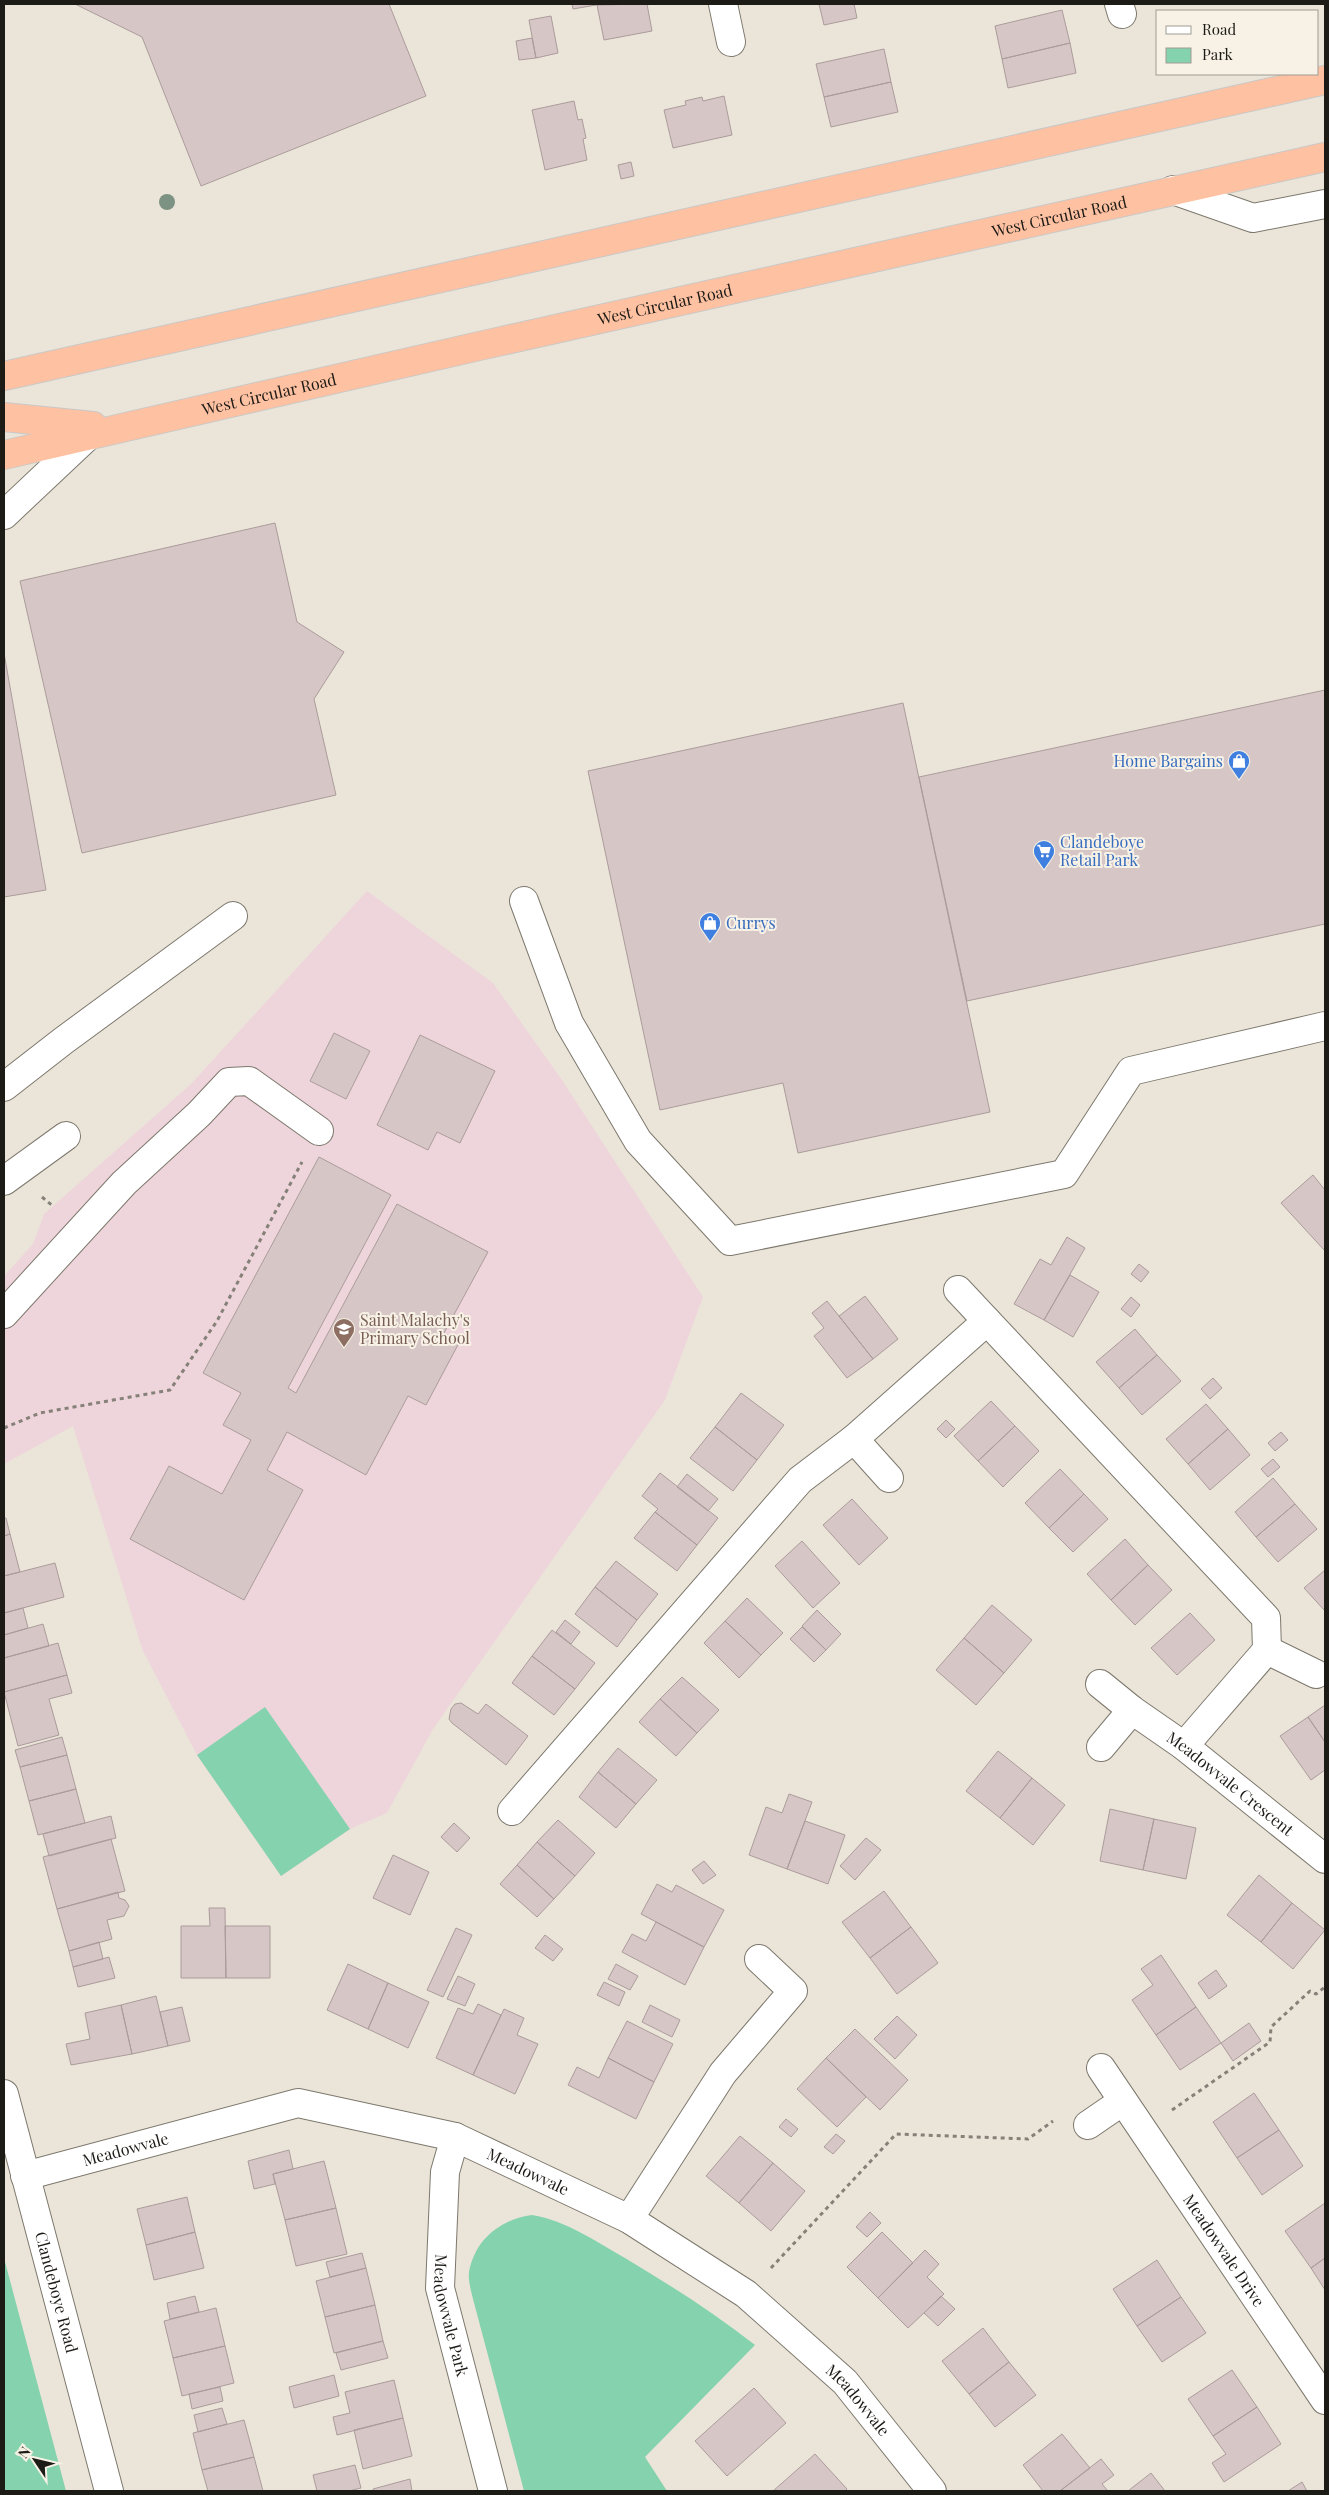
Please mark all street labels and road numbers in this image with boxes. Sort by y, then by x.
street label: West Circular Road [989,191,1129,241]
street label: West Circular Road [595,279,734,329]
street label: West Circular Road [199,368,338,420]
street label: Meadowvale Crescent [1163,1726,1299,1840]
street label: Meadowvale [80,2127,171,2170]
street label: Meadowvale [484,2143,573,2199]
street label: Meadowvale Drive [1179,2190,1270,2310]
street label: Clandeboye Road [31,2229,83,2355]
street label: Meadowvale Park [429,2254,474,2379]
street label: Meadowvale [822,2359,895,2440]

